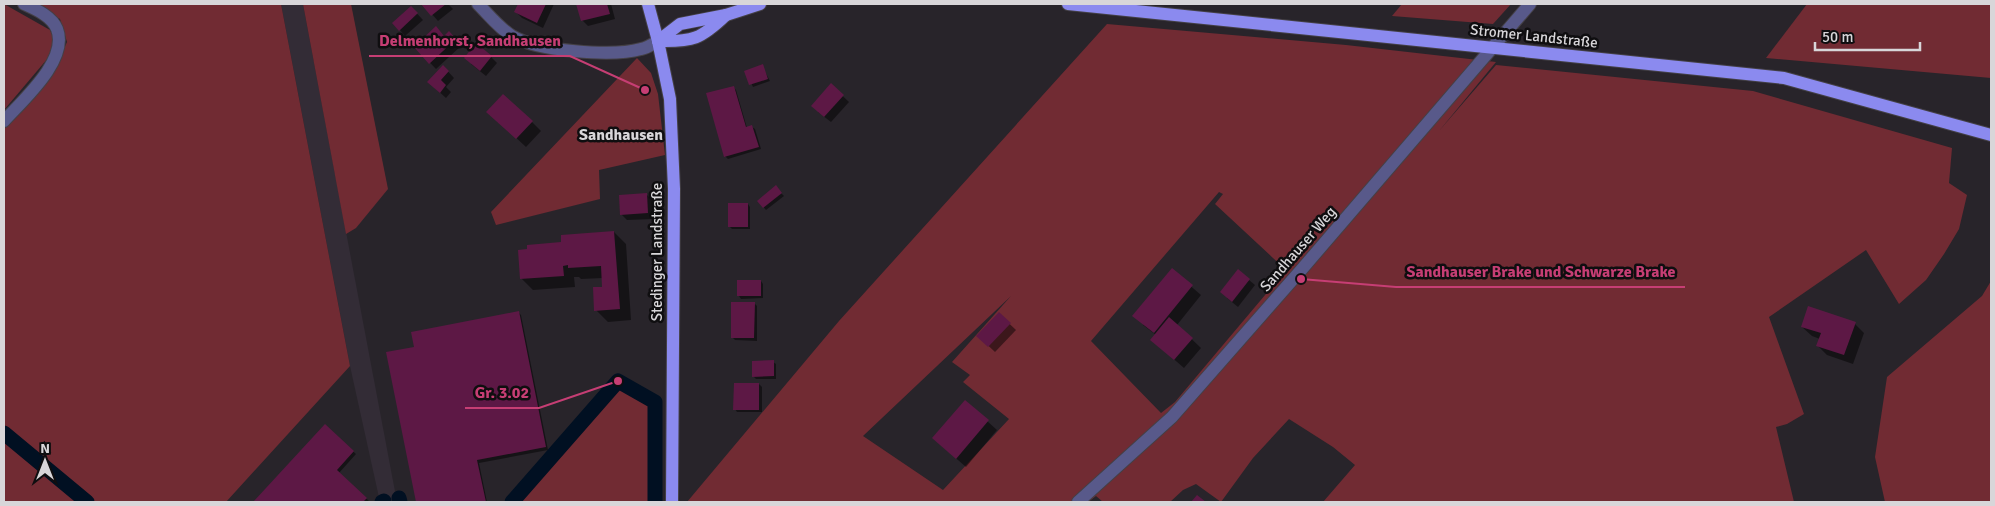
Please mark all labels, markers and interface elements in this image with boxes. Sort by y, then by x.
street label: Stromer Landstraße [1469,20,1599,52]
scale bar [1815,20,1920,52]
callout: Delmenhorst, Sandhausen [369,25,570,56]
text: 50 m [1822,28,1853,46]
text: Delmenhorst, Sandhausen [379,31,561,51]
district label: Sandhausen [579,125,663,145]
street label: Stedinger Landstraße [648,183,666,321]
street label: Sandhauser Weg [1256,203,1340,295]
callout: Sandhauser Brake und Schwarze Brake [1396,256,1685,287]
text: Sandhauser Brake und Schwarze Brake [1407,262,1676,282]
callout: Gr. 3.02 [465,377,539,408]
text: Gr. 3.02 [475,383,529,403]
north arrow [20,436,70,486]
text: N [40,440,50,457]

